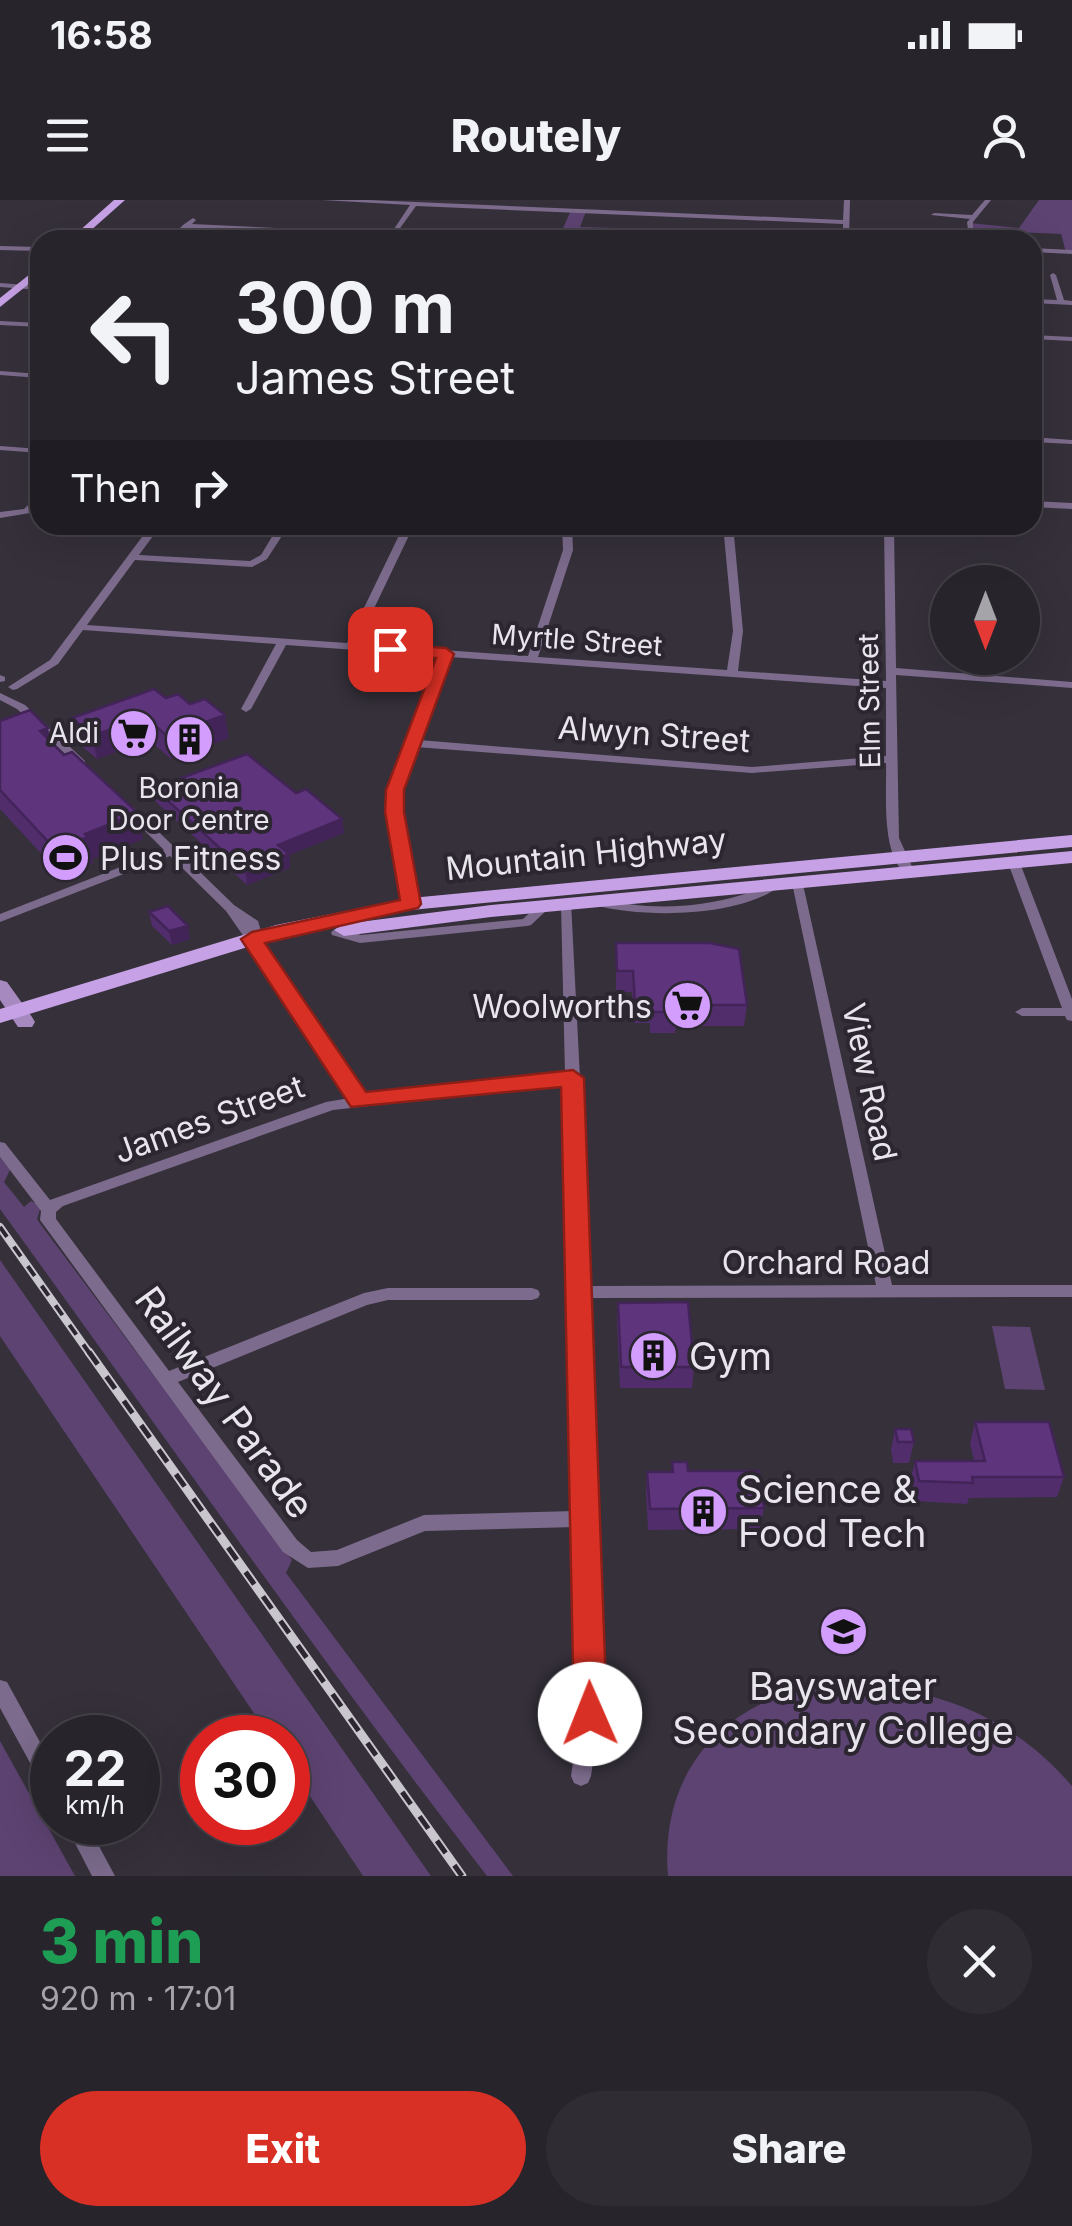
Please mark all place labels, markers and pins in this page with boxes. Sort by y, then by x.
pin [348,607,433,692]
supermarket icon: Aldi [108,707,160,759]
building icon: Boronia Door Centre [163,714,215,766]
place label: Aldi [49,716,99,750]
place label: Boronia Door Centre [108,771,270,837]
sports icon: Plus Fitness [39,832,91,884]
place label: Plus Fitness [100,839,281,878]
supermarket icon: Woolworths [661,980,713,1032]
place label: Woolworths [472,987,652,1026]
building icon: Gym [628,1330,680,1382]
place label: Gym [689,1333,772,1379]
place label: Science & Food Tech [738,1466,926,1556]
building icon: Science & Food Tech [677,1485,729,1537]
school or university icon: Bayswater Secondary College [817,1606,869,1658]
place label: Bayswater Secondary College [672,1663,1014,1753]

